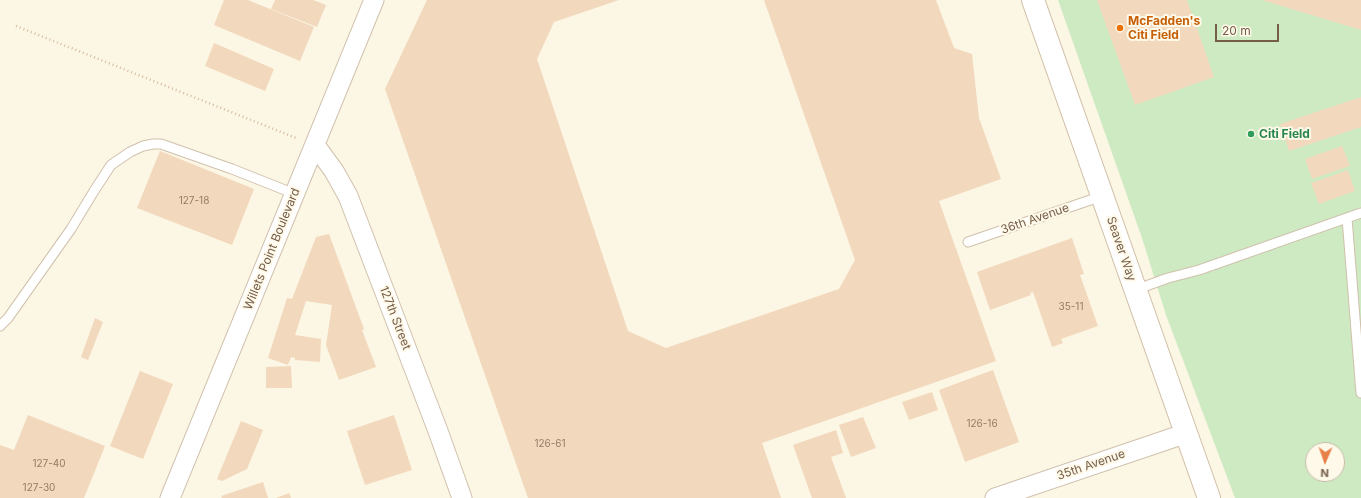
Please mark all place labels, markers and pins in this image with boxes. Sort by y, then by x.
place label: McFadden's Citi Field [1128,14,1200,42]
marker: McFadden's Citi Field [1115,23,1125,33]
place label: Citi Field [1259,127,1310,141]
marker: Citi Field [1246,129,1256,139]

